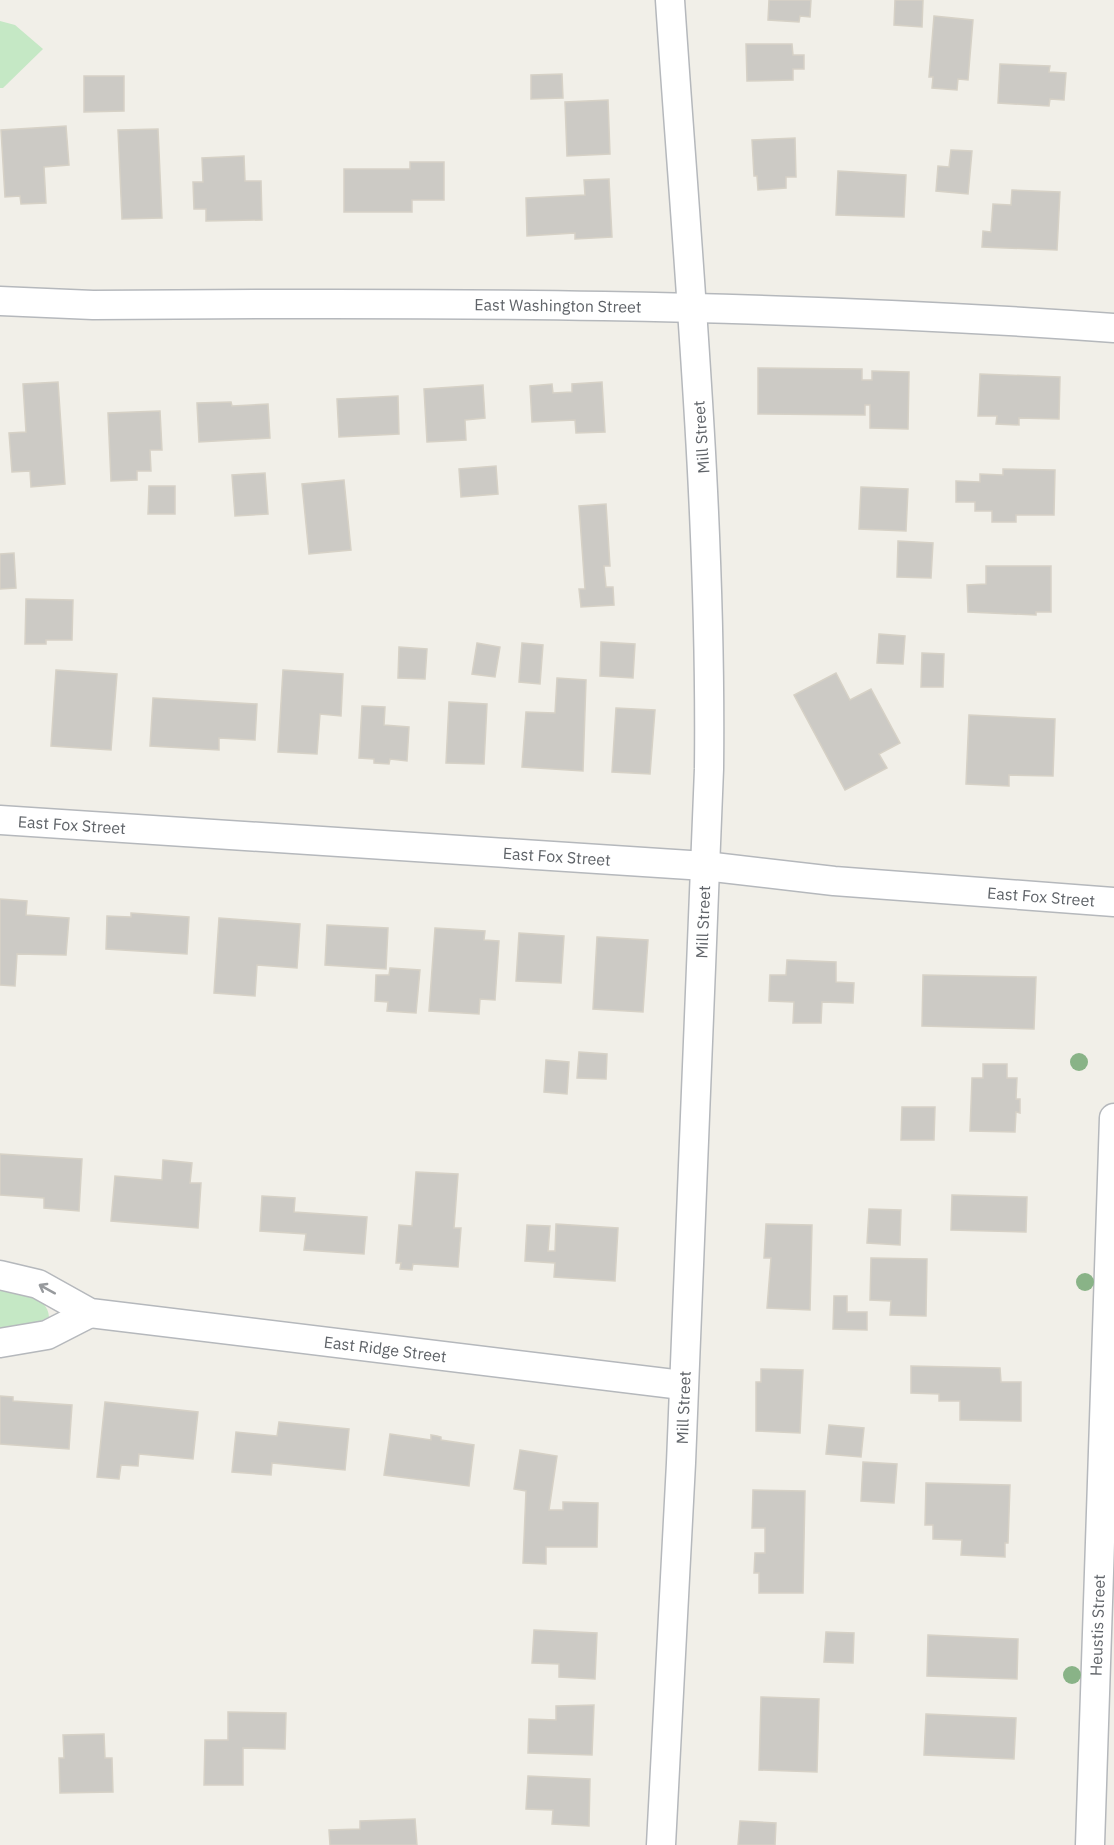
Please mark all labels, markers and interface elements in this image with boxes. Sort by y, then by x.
street label: East Washington Street [474,294,642,317]
street label: Mill Street [688,400,714,474]
street label: East Fox Street [17,811,126,838]
street label: East Fox Street [502,843,611,870]
street label: East Fox Street [986,883,1096,911]
street label: Mill Street [691,885,714,959]
one-way arrow [39,1283,56,1295]
street label: East Ridge Street [323,1332,448,1366]
street label: Mill Street [672,1371,695,1445]
street label: Heustis Street [1086,1574,1109,1676]

